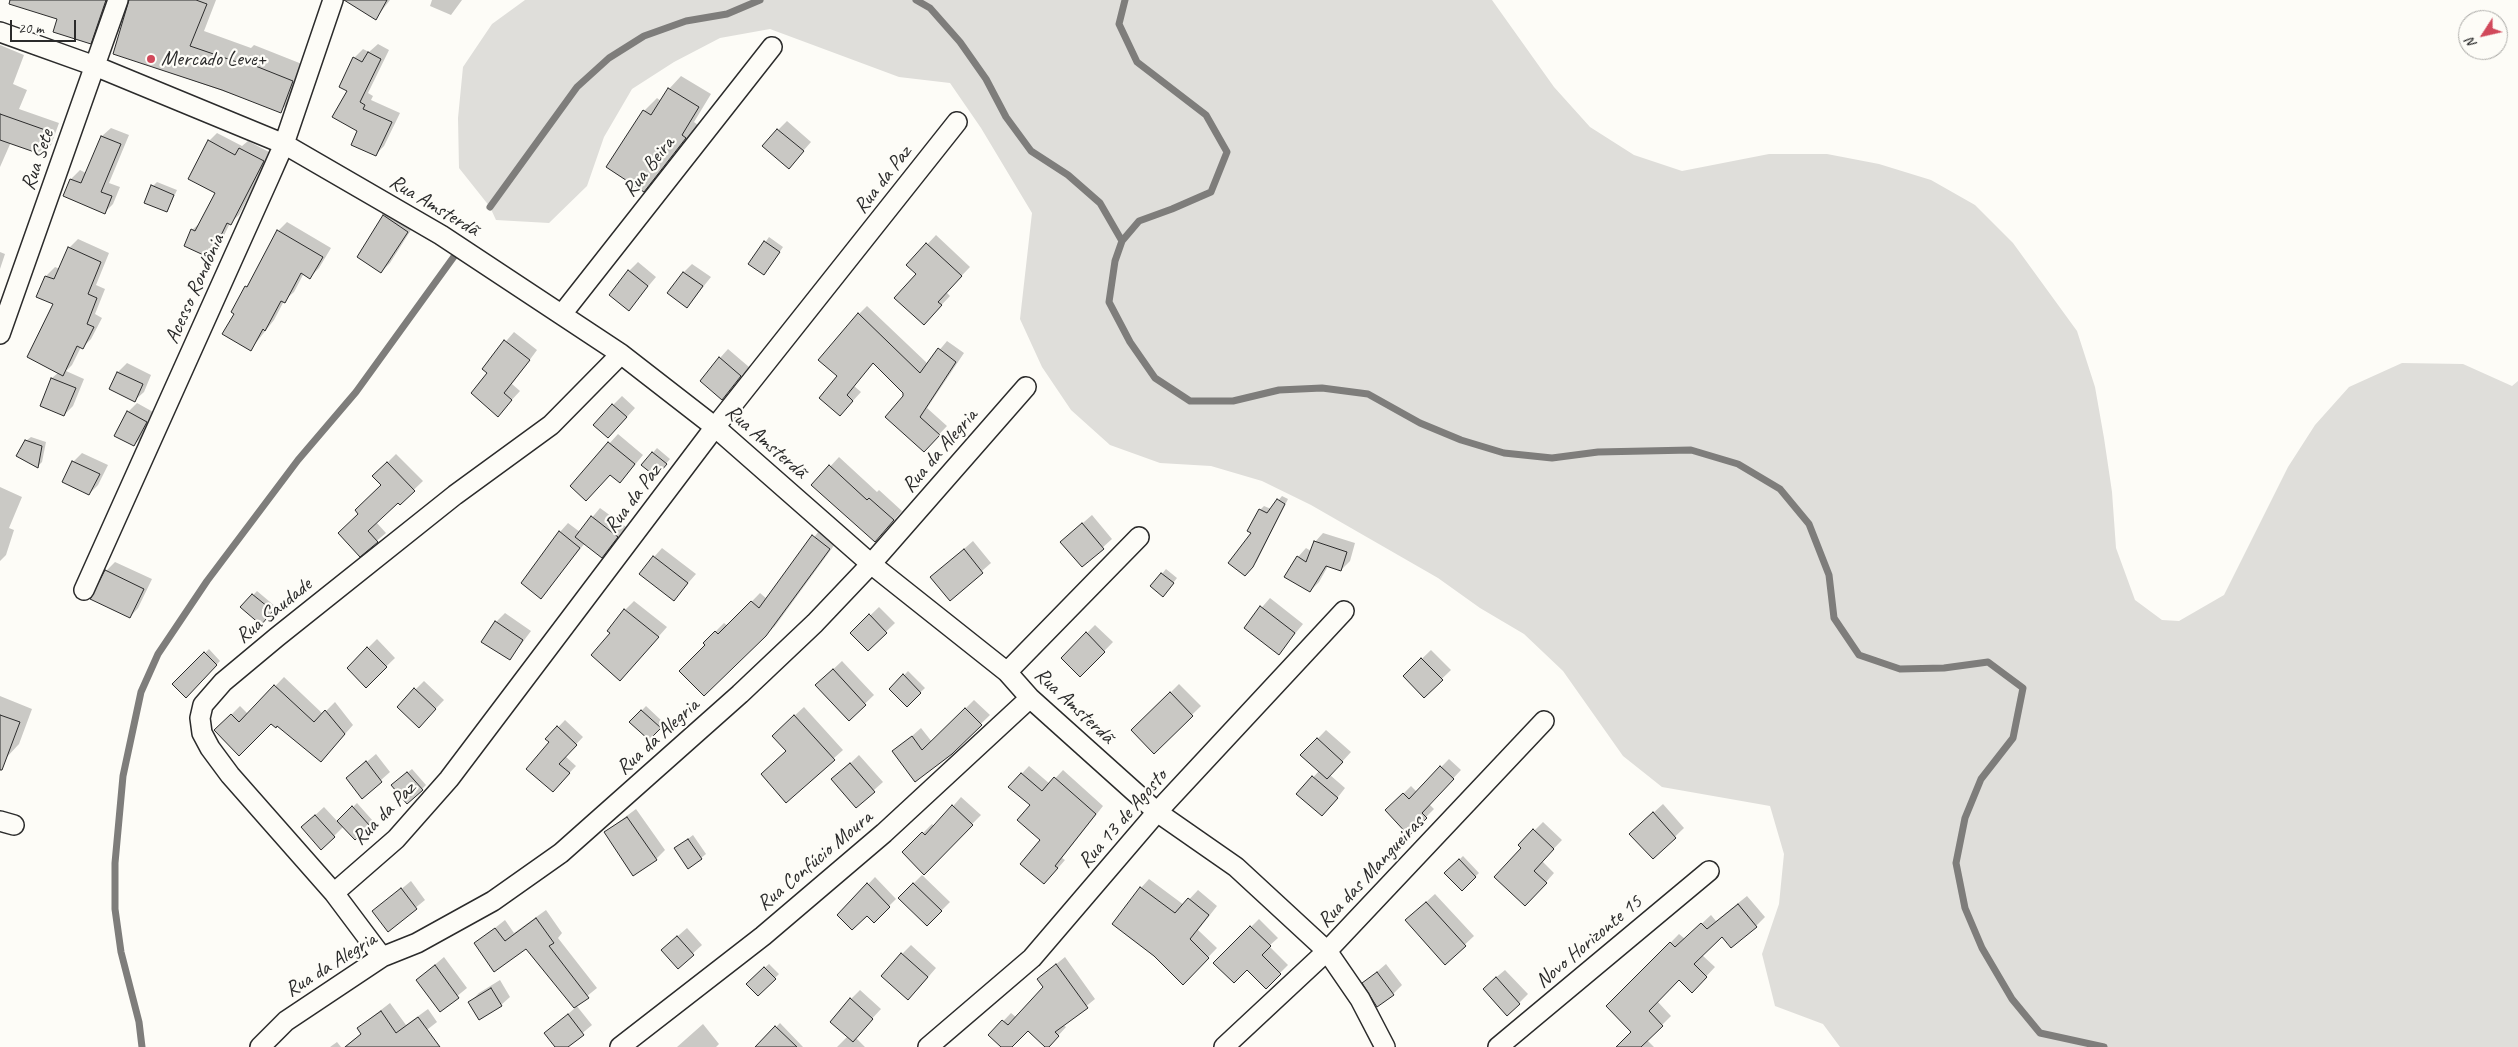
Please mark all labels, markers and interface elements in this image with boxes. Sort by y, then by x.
scale bar [12,10,79,42]
north arrow [2458,10,2508,60]
text: 20 m [18,19,44,38]
text: N [2462,35,2481,52]
place label: Mercado Leve+ [161,46,266,72]
marker: Mercado Leve+ [145,53,157,65]
street label: Rua Sete [16,126,60,194]
street label: Rua Beira [618,132,680,202]
street label: Rua da Paz [849,141,917,219]
street label: Rua Amsterdã [385,169,483,243]
street label: Acesso Rondônia [160,230,230,348]
street label: Rua Amsterdã [720,400,812,484]
street label: Rua da Alegria [897,404,983,498]
street label: Rua da Paz [599,460,667,538]
street label: Rua Saudade [231,573,317,649]
street label: Rua Amsterdã [1029,663,1119,749]
street label: Rua da Alegria [611,693,705,781]
street label: Rua 13 de Agosto [1073,764,1173,874]
street label: Rua da Paz [347,777,421,851]
street label: Rua Confúcio Moura [752,805,878,917]
street label: Rua das Mangueiras [1313,811,1429,933]
street label: Novo Horizonte 15 [1531,890,1647,994]
street label: Rua da Alegria [281,927,381,1003]

